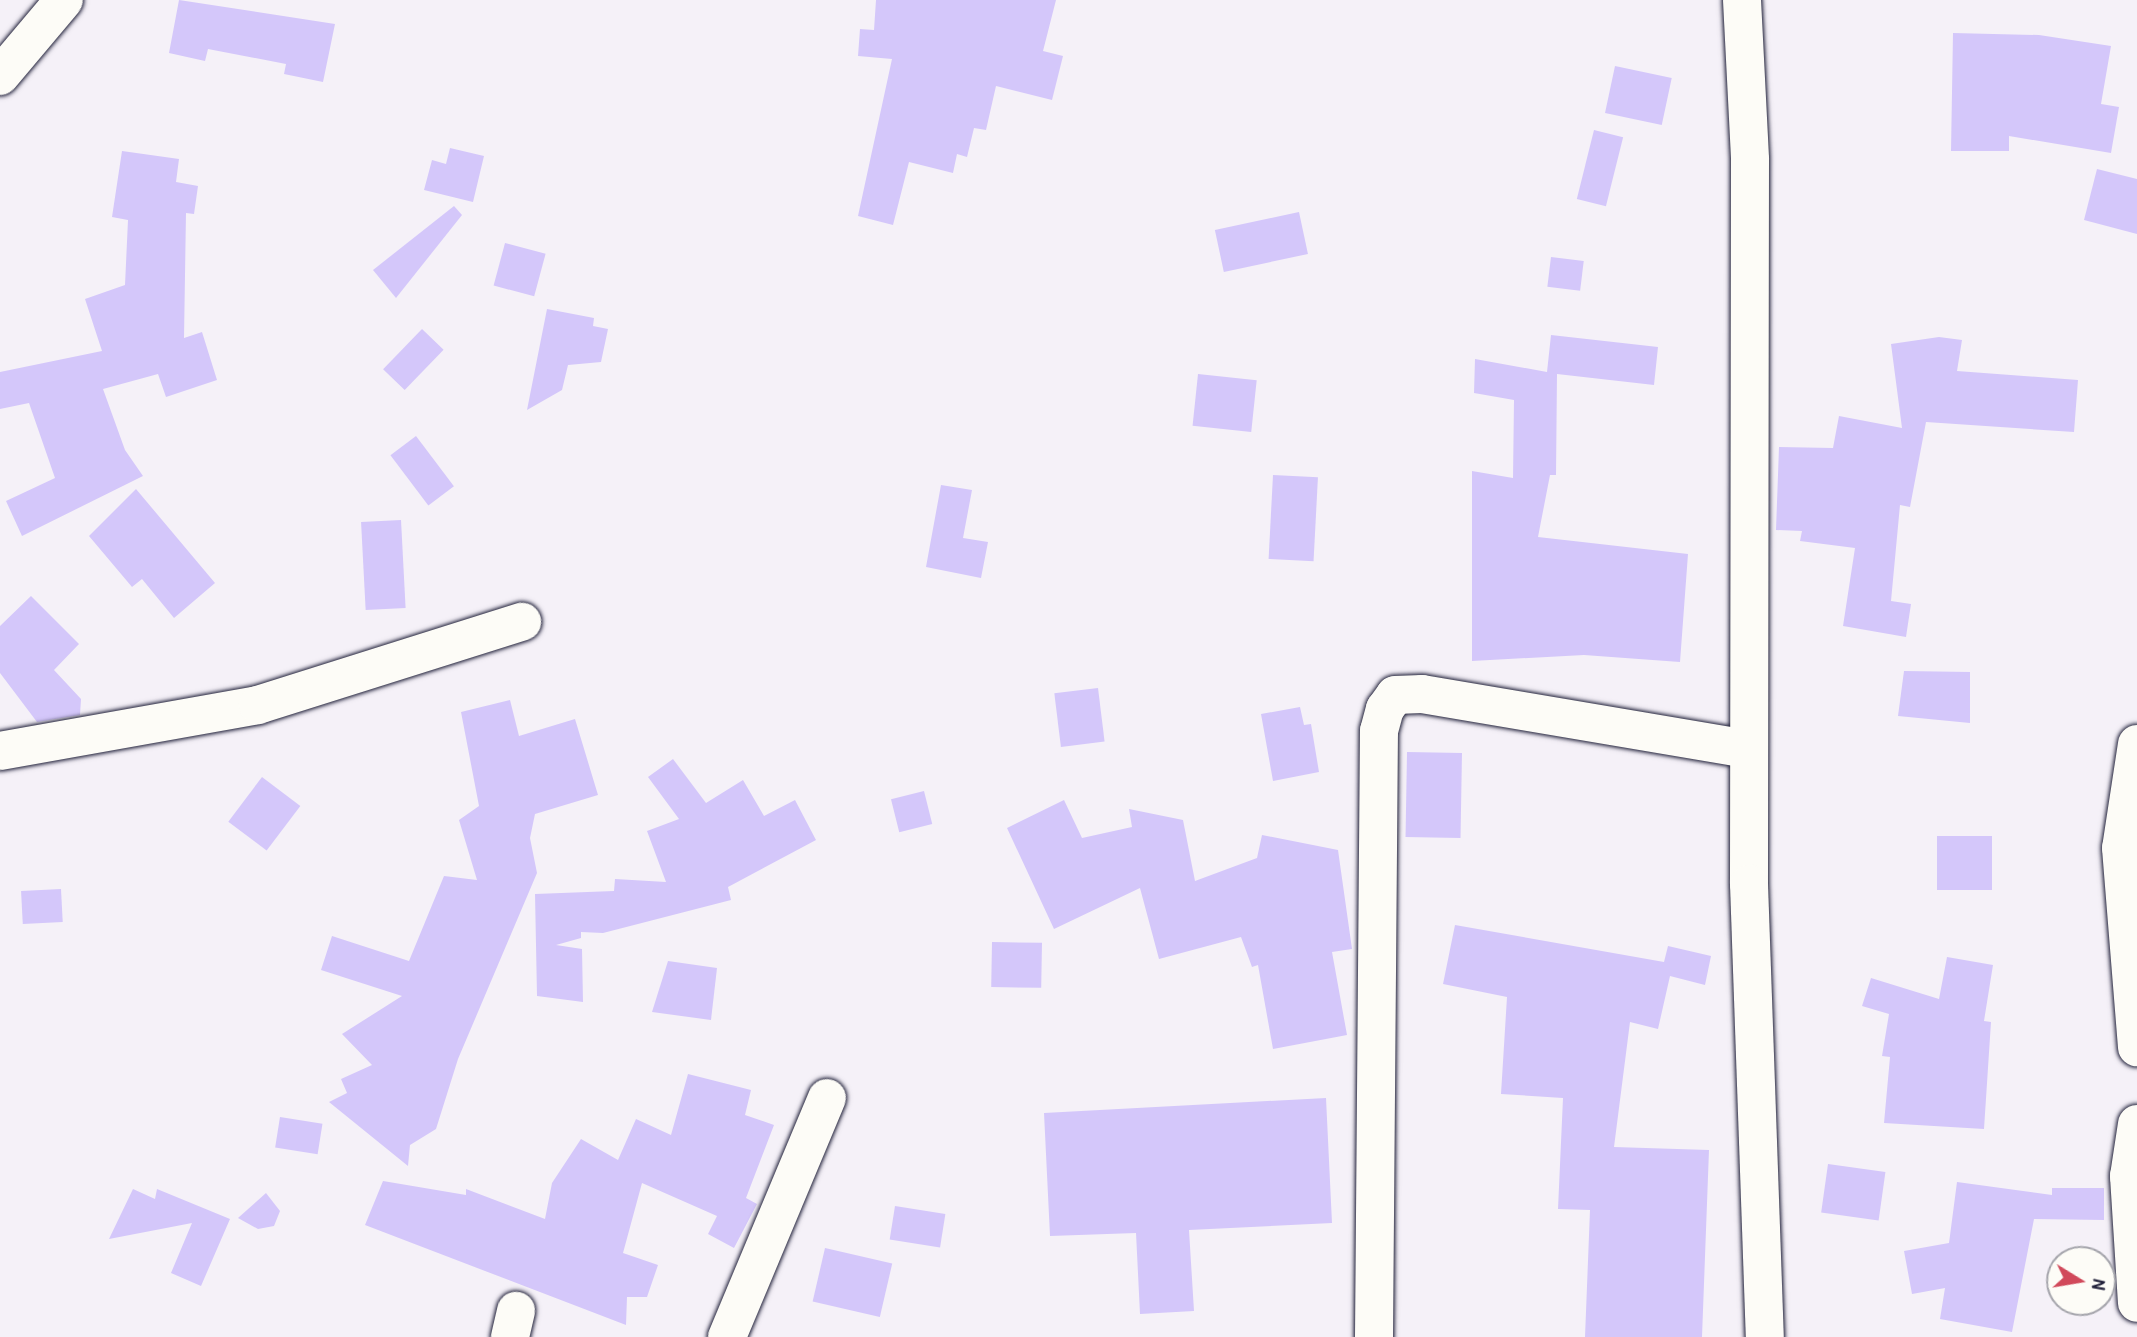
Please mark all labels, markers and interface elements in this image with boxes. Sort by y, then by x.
north arrow [2046,1246,2116,1316]
text: N [2086,1277,2113,1292]

